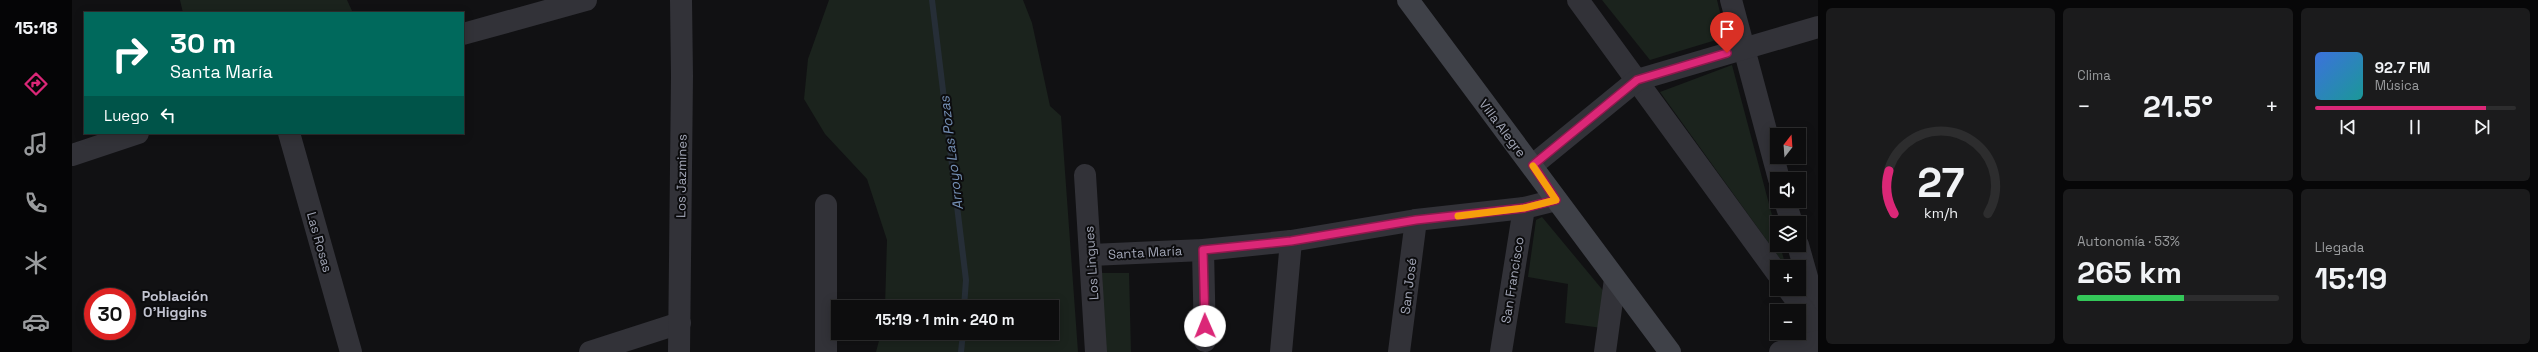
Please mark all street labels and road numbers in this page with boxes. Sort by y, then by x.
street label: Villa Alegre [1475,96,1530,161]
street label: Los Jazmines [672,134,691,218]
street label: Las Rosas [303,210,336,274]
street label: Los Lingues [1080,225,1103,301]
street label: San Francisco [1497,236,1528,325]
street label: Santa María [1107,242,1183,263]
street label: San José [1397,257,1420,315]

